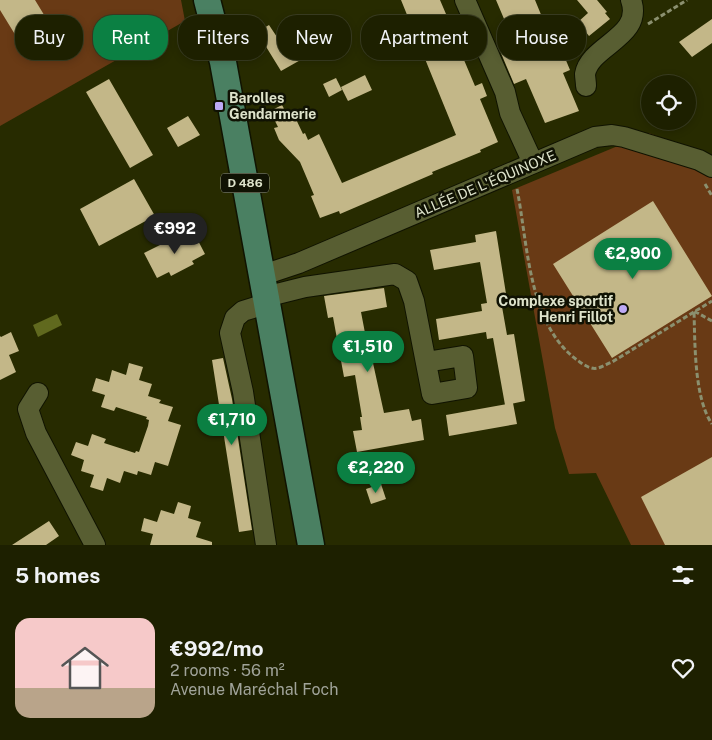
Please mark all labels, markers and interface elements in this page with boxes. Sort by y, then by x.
chip: Buy [15,15,83,60]
chip: Rent [93,15,168,60]
chip: Filters [178,15,267,60]
chip: New [277,15,351,60]
chip: Apartment [361,15,487,60]
chip: House [497,15,586,60]
map controls [641,75,696,130]
button: locate [641,75,696,130]
place label: Barolles Gendarmerie [229,90,316,122]
marker: Barolles Gendarmerie [213,100,225,112]
street label: ALLÉE DE L'ÉQUINOXE [412,146,558,221]
road number: D 486 [221,174,269,192]
pin: €992 [145,212,205,255]
text: €992 [154,219,196,238]
pin: €2,900 [592,238,674,280]
text: €2,900 [605,244,661,263]
place label: Complexe sportif Henri Fillot [498,293,613,325]
marker: Complexe sportif Henri Fillot [617,303,629,315]
pin: €1,510 [327,330,409,373]
text: €1,510 [343,337,393,356]
pin: €1,710 [191,404,273,446]
text: €1,710 [208,410,256,429]
pin: €2,220 [335,452,417,494]
text: €2,220 [348,458,404,477]
icon: filters [669,561,697,589]
text: 5 homes [15,563,100,588]
text: €992/mo [170,636,264,661]
icon: home [55,638,115,698]
icon: heart [669,654,697,682]
text: 2 rooms · 56 m² [170,661,285,680]
text: Avenue Maréchal Foch [170,680,338,699]

